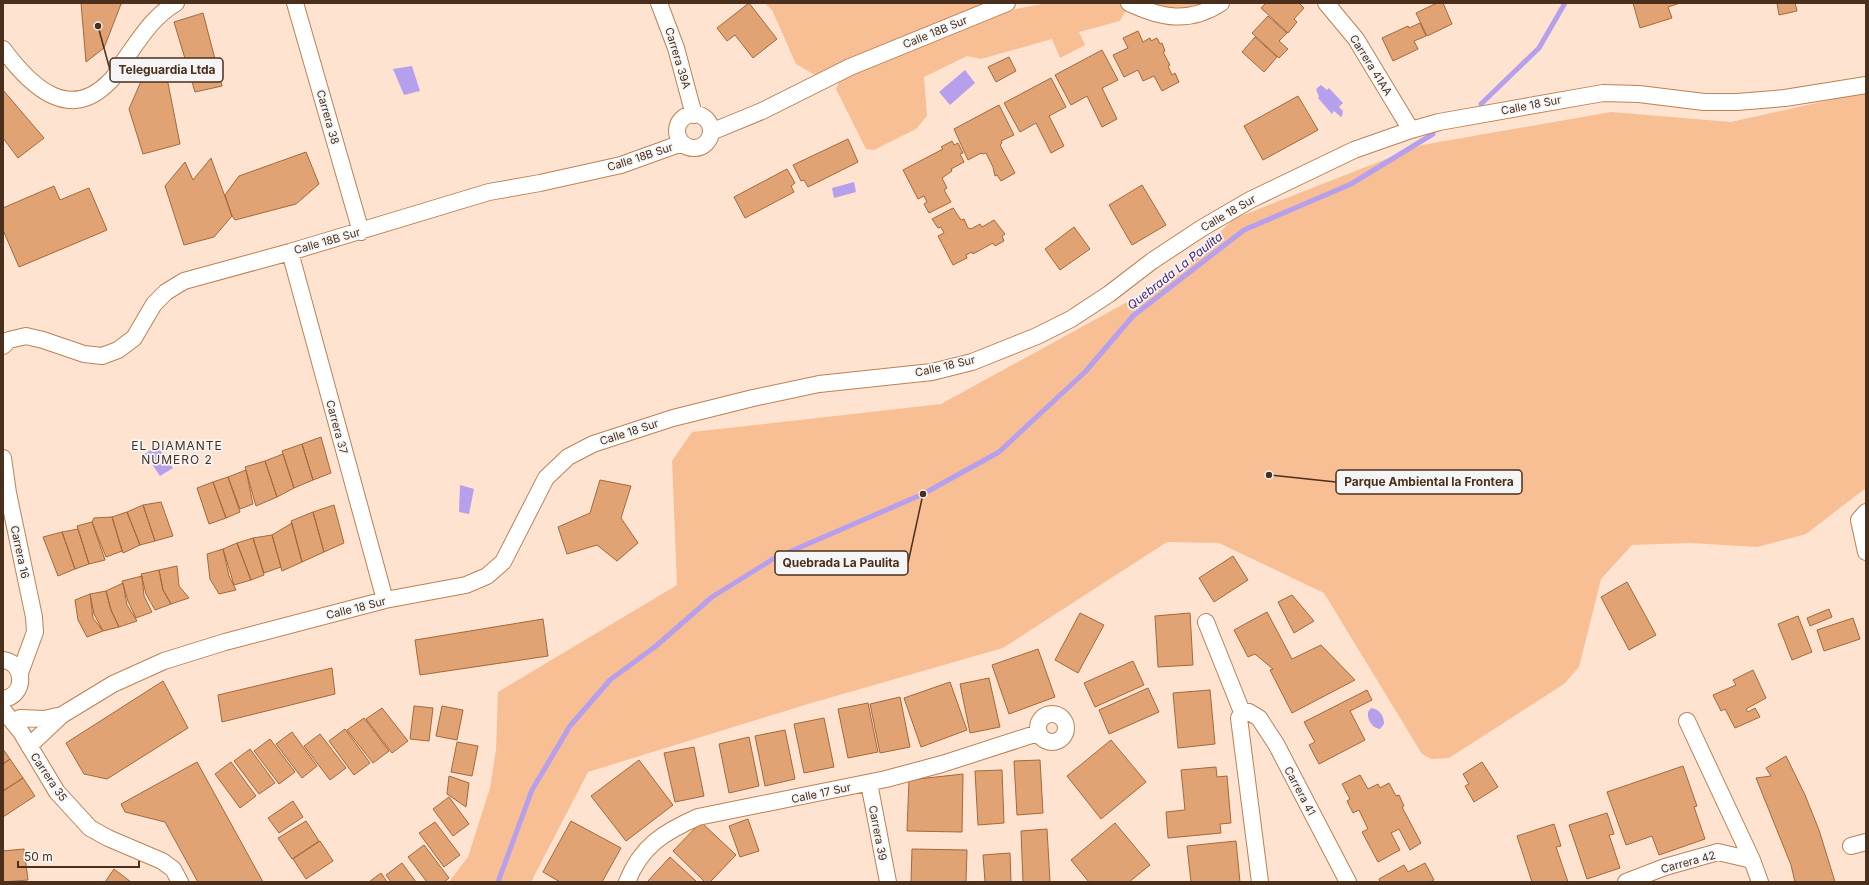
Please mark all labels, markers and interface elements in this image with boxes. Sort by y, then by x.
street label: Calle 18B Sur [901,13,969,51]
street label: Carrera 39A [662,26,694,91]
street label: Carrera 41AA [1347,32,1395,98]
callout: Teleguardia Ltda [110,58,223,82]
text: Teleguardia Ltda [118,62,216,77]
street label: Carrera 38 [314,88,342,146]
street label: Calle 18 Sur [1500,92,1562,118]
street label: Calle 18B Sur [605,140,675,174]
street label: Calle 18 Sur [1198,192,1258,234]
street label: Calle 18B Sur [292,225,362,257]
water label: Quebrada La Paulita [1124,229,1225,313]
street label: Calle 18 Sur [914,352,976,380]
street label: Carrera 37 [323,398,351,456]
street label: Calle 18 Sur [598,416,660,448]
district label: EL DIAMANTE NUMERO 2 [131,438,223,467]
callout: Parque Ambiental la Frontera [1336,470,1522,494]
text: Parque Ambiental la Frontera [1344,474,1514,489]
street label: Carrera 16 [8,524,32,580]
callout: Quebrada La Paulita [775,551,908,575]
text: Quebrada La Paulita [782,555,900,570]
street label: Calle 18 Sur [325,594,387,622]
street label: Carrera 35 [28,750,71,804]
street label: Carrera 41 [1281,764,1319,818]
street label: Calle 17 Sur [790,780,852,806]
street label: Carrera 39 [866,804,890,862]
scale bar [18,843,139,869]
street label: Carrera 42 [1659,848,1717,876]
text: 50 m [24,849,53,864]

